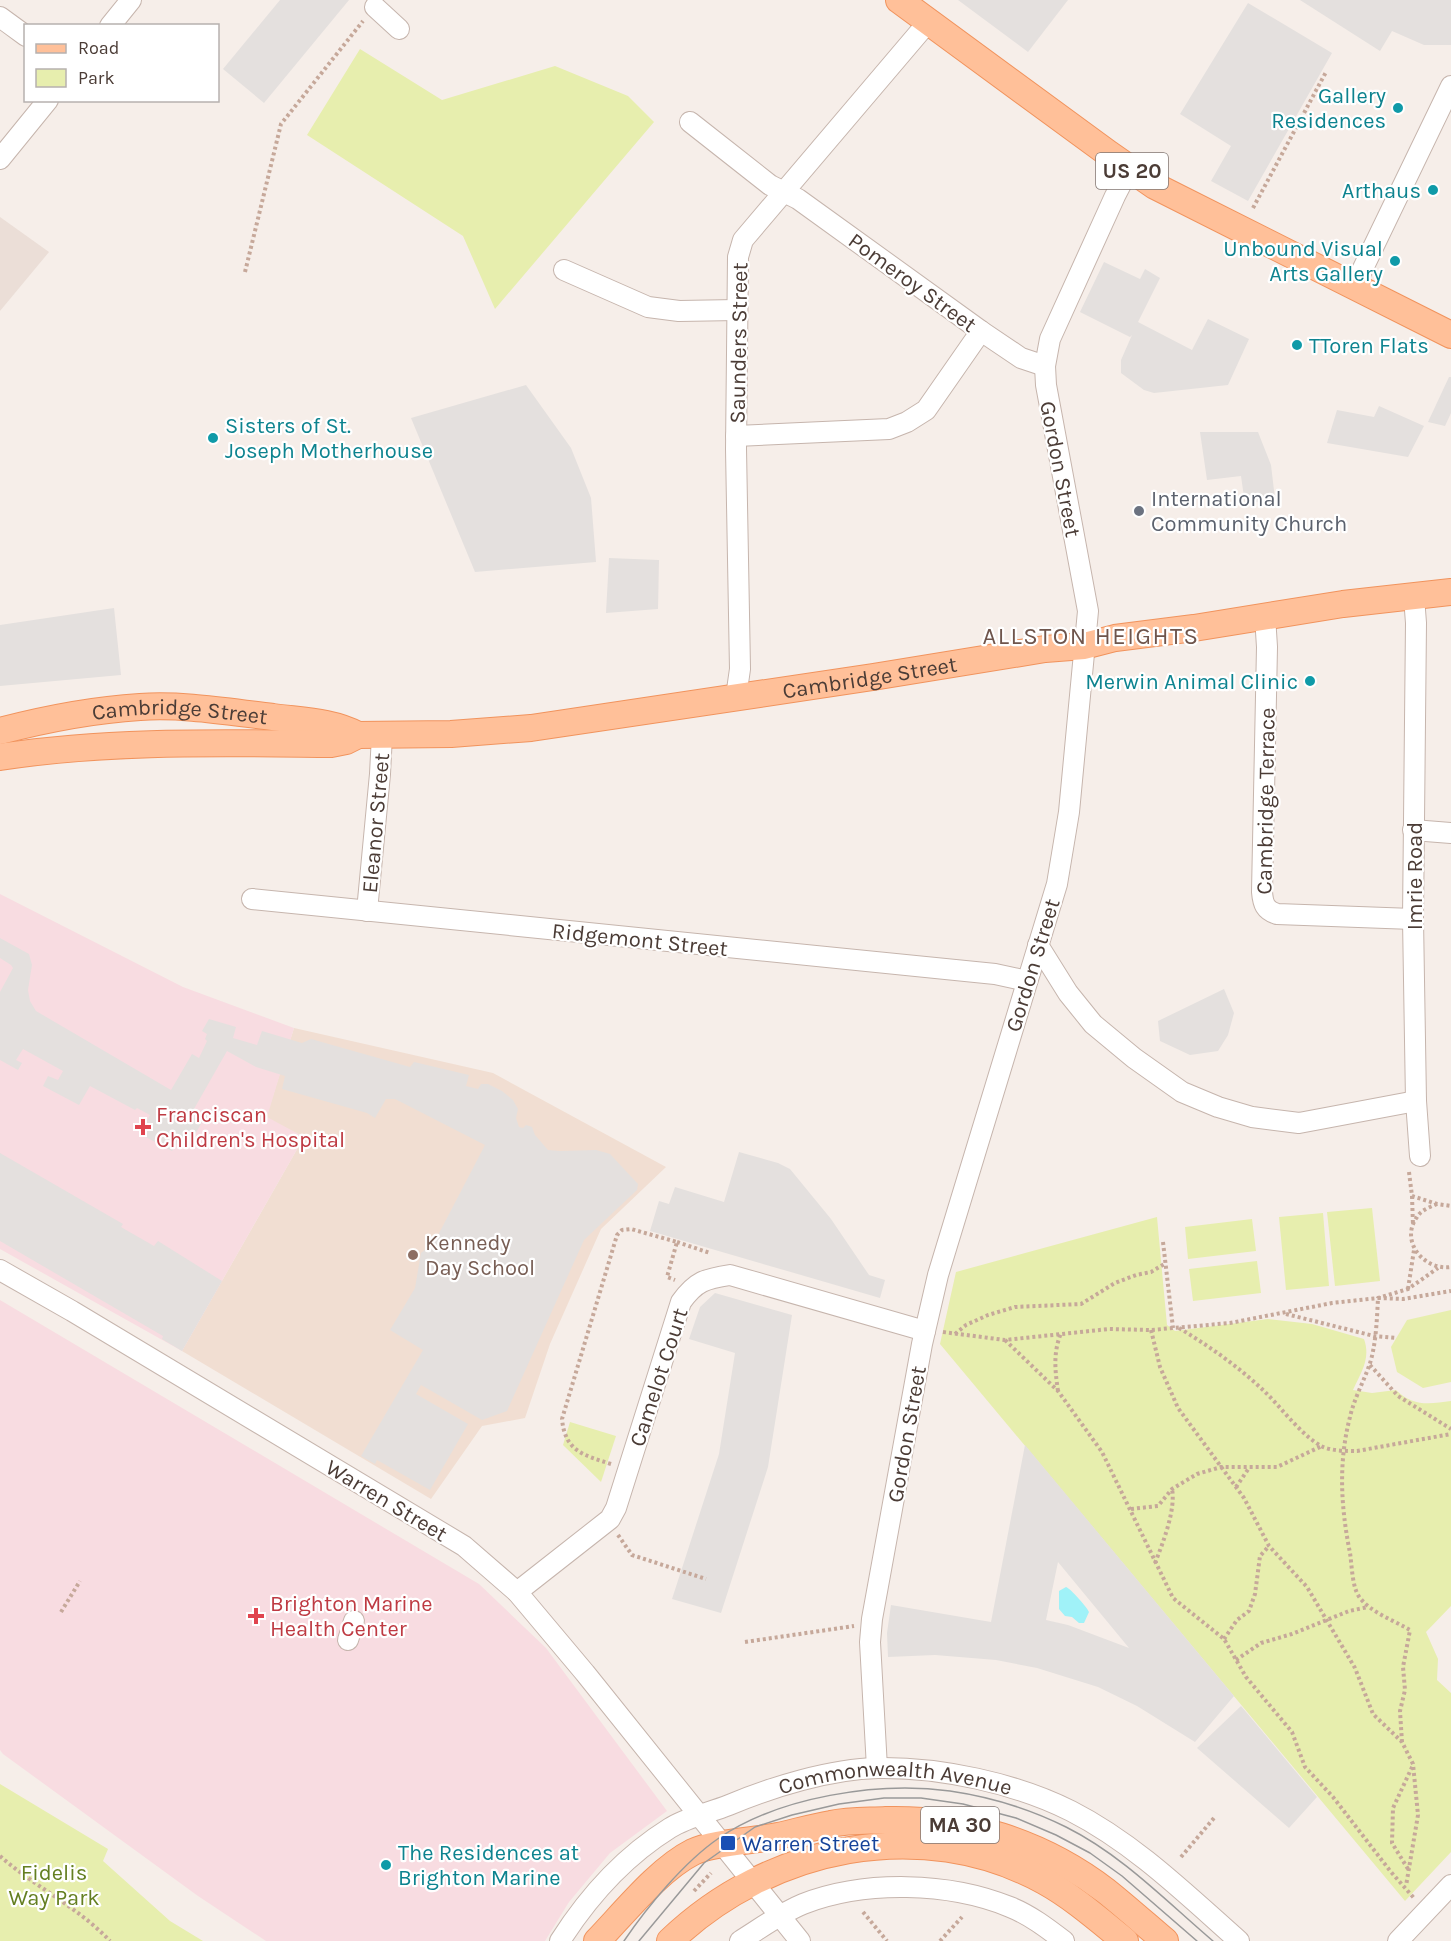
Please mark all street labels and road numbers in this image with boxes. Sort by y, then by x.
road number: US 20 [1096,153,1168,189]
street label: Pomeroy Street [843,228,982,338]
street label: Saunders Street [725,262,753,424]
street label: Gordon Street [1034,399,1086,539]
street label: Cambridge Street [781,652,959,704]
street label: Cambridge Street [90,694,269,730]
street label: Cambridge Terrace [1251,707,1281,895]
street label: Eleanor Street [357,752,395,894]
street label: Imrie Road [1402,822,1428,930]
street label: Gordon Street [1000,895,1066,1035]
street label: Ridgemont Street [551,918,729,962]
street label: Camelot Court [624,1305,694,1450]
street label: Gordon Street [882,1364,932,1504]
street label: Warren Street [321,1454,452,1547]
street label: Commonwealth Avenue [775,1756,1015,1801]
road number: MA 30 [921,1807,999,1843]

